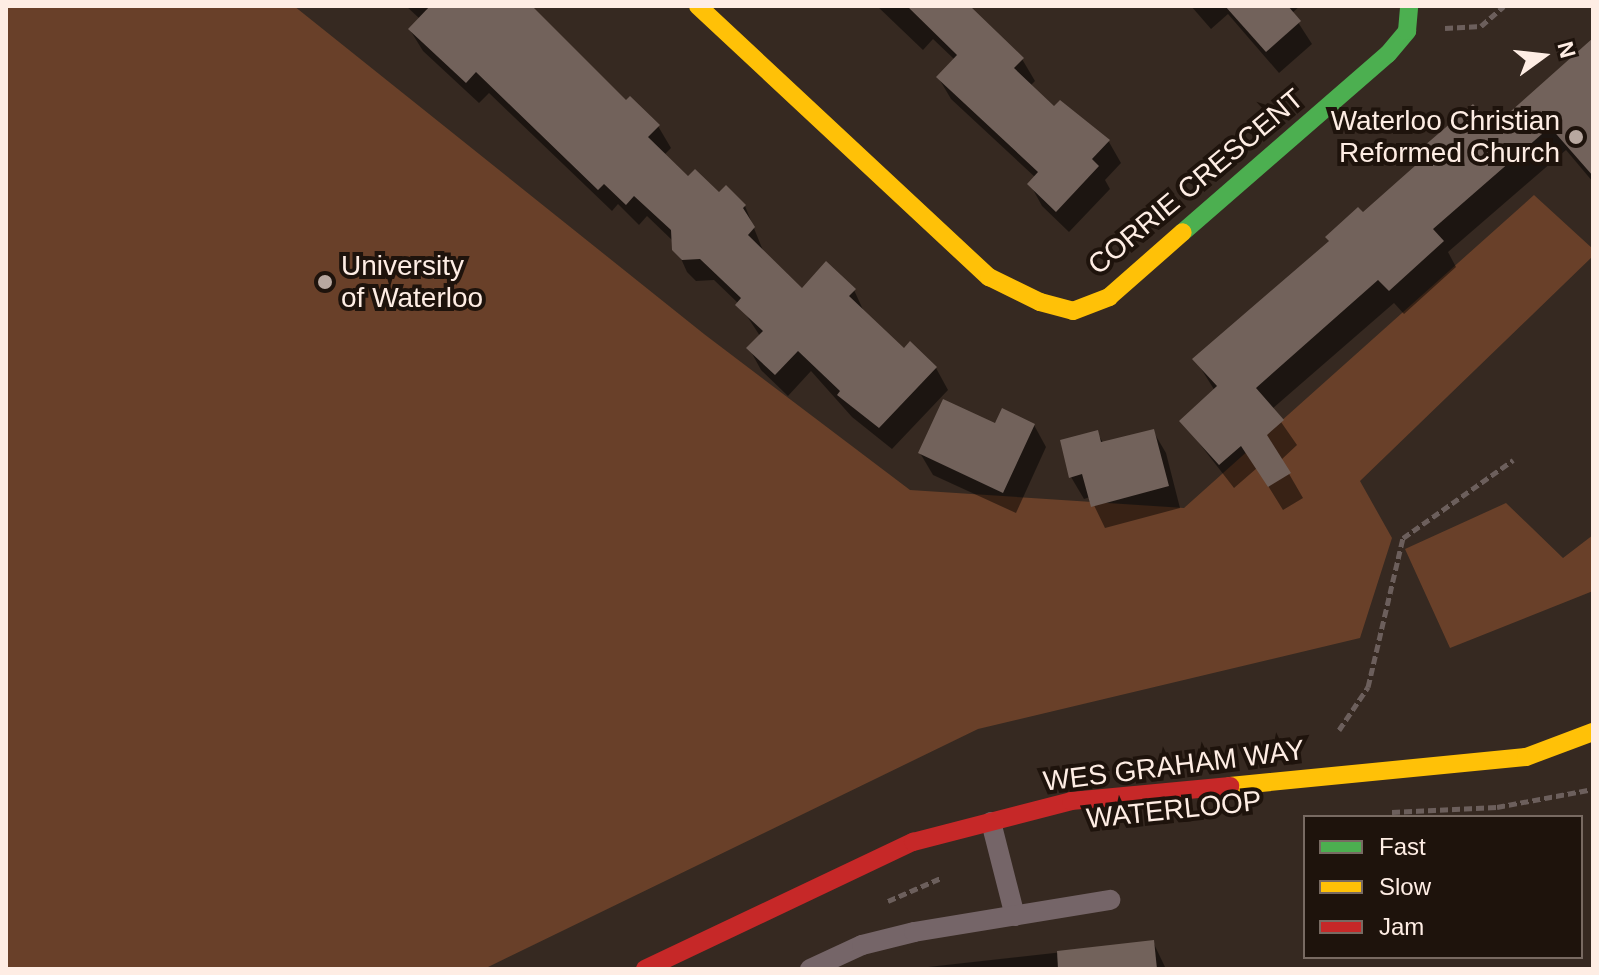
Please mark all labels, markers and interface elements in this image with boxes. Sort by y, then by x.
north arrow [1503,16,1583,96]
text: N [1553,39,1581,61]
street label: CORRIE CRESCENT [1082,82,1310,282]
place label: Waterloo Christian Reformed Church [1331,104,1560,170]
marker: Waterloo Christian Reformed Church [1567,128,1585,146]
place label: University of Waterloo [341,249,483,315]
marker: University of Waterloo [316,273,334,291]
street label: WES GRAHAM WAY [1041,733,1307,799]
street label: WATERLOOP [1085,784,1263,836]
legend [1303,815,1583,959]
text: Fast [1379,833,1426,860]
text: Slow [1379,873,1431,900]
text: Jam [1379,913,1424,940]

